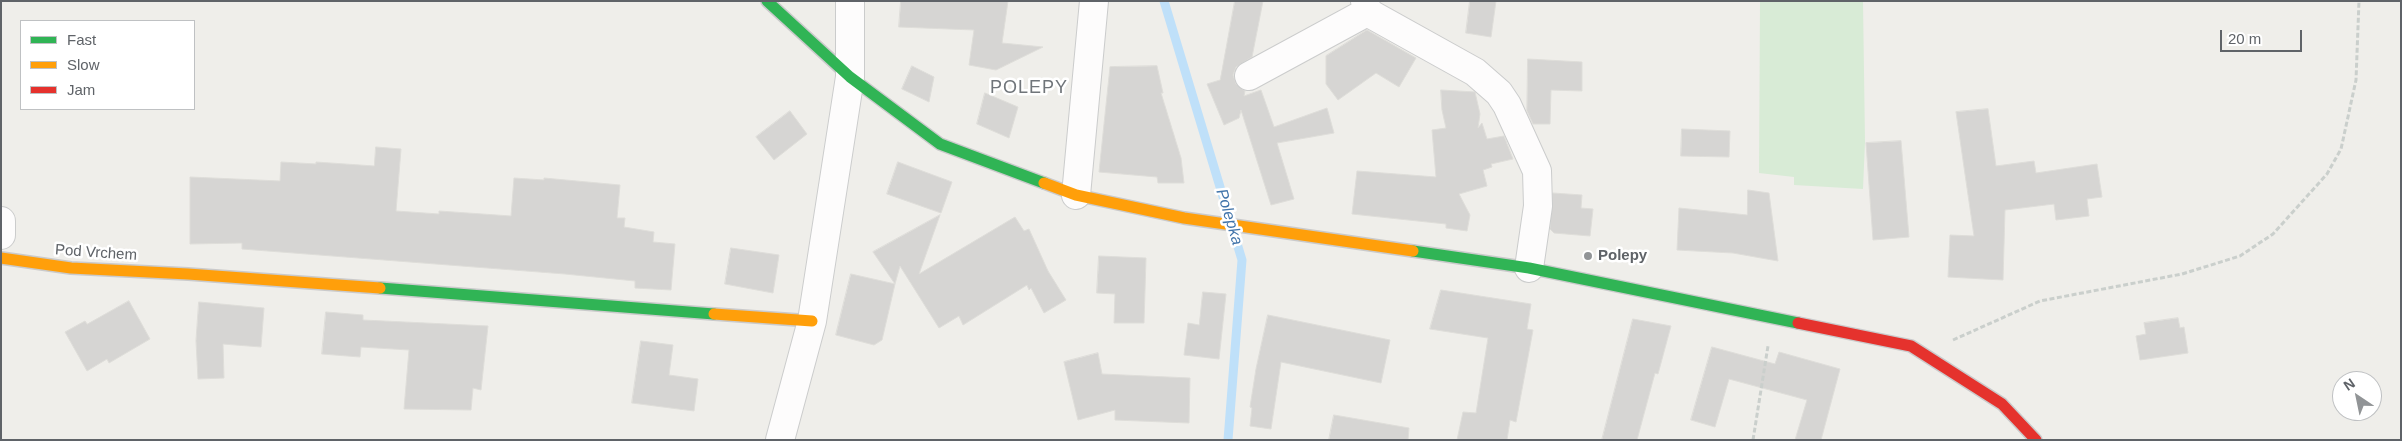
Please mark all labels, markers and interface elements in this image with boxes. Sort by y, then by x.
legend [20,20,195,110]
scale bar [2222,20,2304,52]
text: 20 m [2228,30,2261,47]
text: Fast [67,31,96,48]
text: Slow [67,56,100,73]
district label: POLEPY [989,77,1069,99]
text: Jam [67,81,95,98]
water label: Polepka [1211,187,1247,247]
street label: Pod Vrchem [54,241,138,265]
place label: Polepy [1598,247,1647,265]
marker: Polepy [1582,250,1594,262]
north arrow [2332,371,2382,421]
text: N [2341,375,2358,394]

